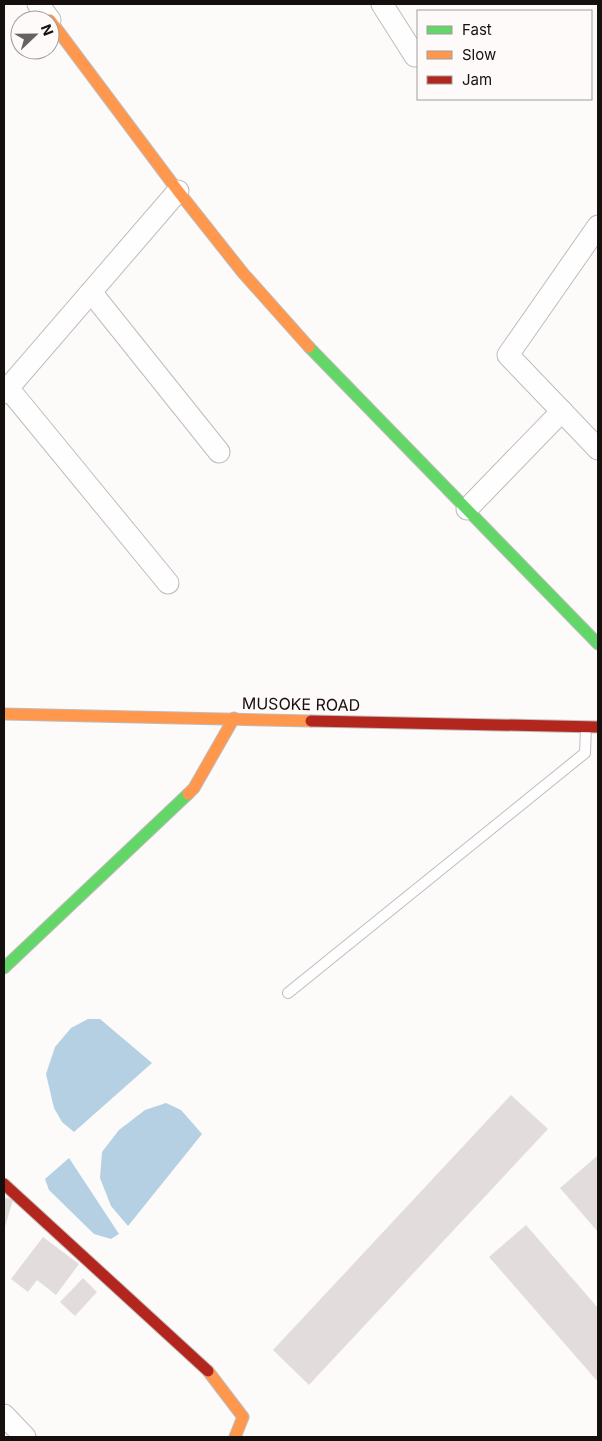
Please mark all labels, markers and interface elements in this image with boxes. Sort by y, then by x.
north arrow [10,10,60,60]
legend [417,10,592,100]
text: Fast [462,20,492,39]
text: N [38,22,57,38]
text: Slow [462,45,496,64]
text: Jam [462,70,492,89]
street label: MUSOKE ROAD [242,693,360,715]

